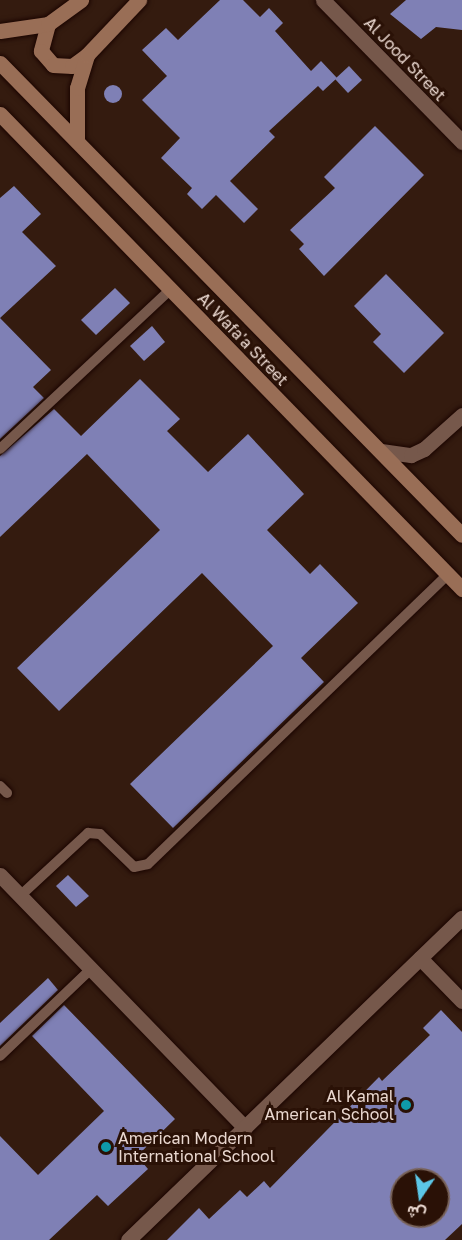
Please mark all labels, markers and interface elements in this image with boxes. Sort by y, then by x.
street label: Al Jood Street [360,13,450,105]
street label: Al Wafa'a Street [194,289,292,389]
place label: Al Kamal American School [265,1086,394,1124]
marker: Al Kamal American School [399,1098,413,1112]
place label: American Modern International School [118,1128,275,1166]
marker: American Modern International School [99,1140,113,1154]
north arrow [390,1168,450,1228]
text: ش [405,1202,428,1225]

